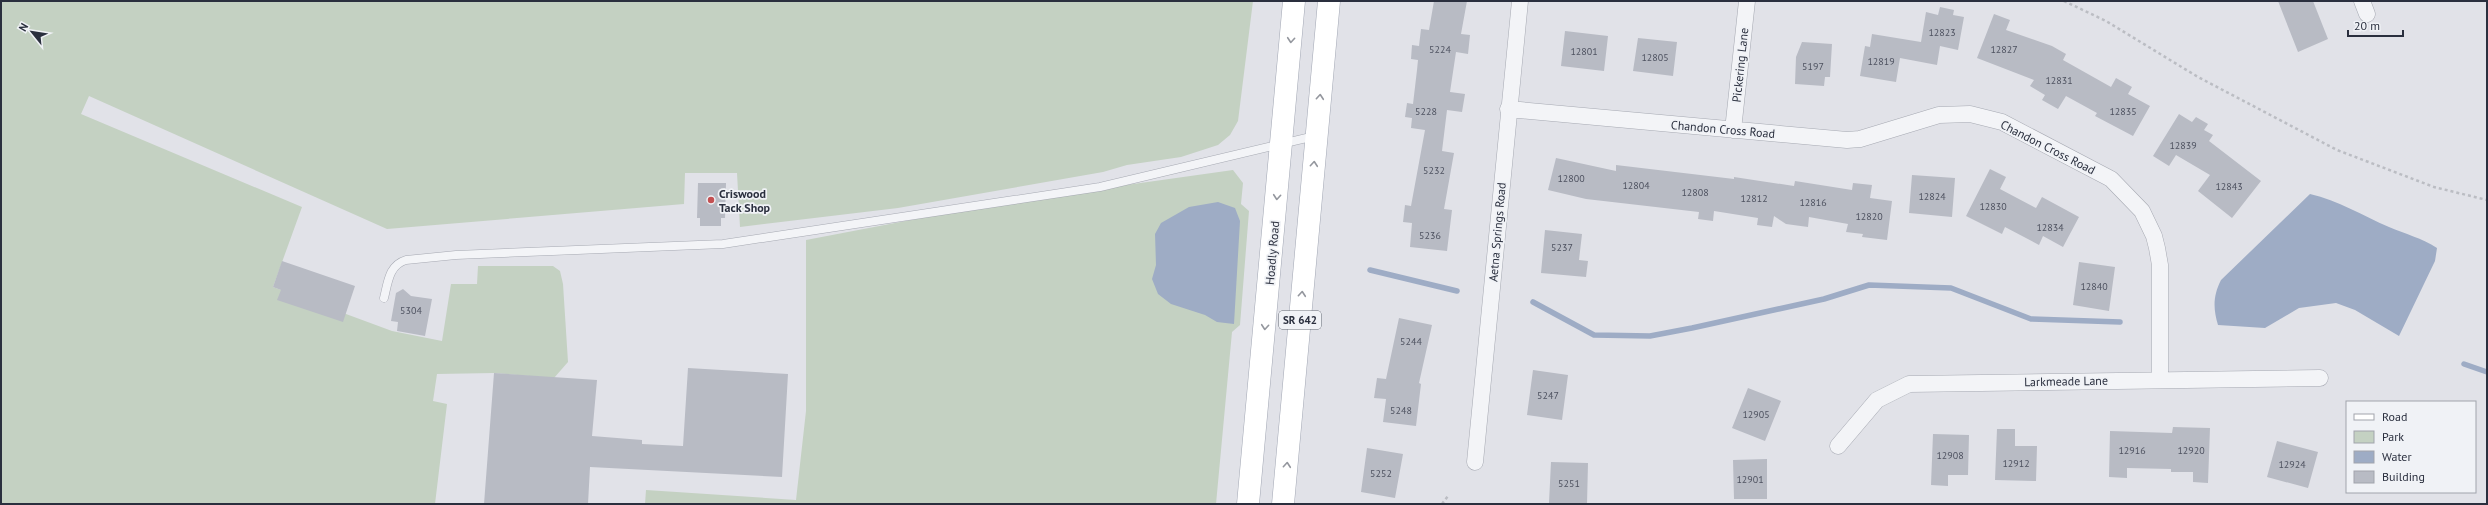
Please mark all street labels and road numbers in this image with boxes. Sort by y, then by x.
street label: Pickering Lane [1729,27,1751,103]
street label: Chandon Cross Road [1670,117,1776,141]
street label: Chandon Cross Road [1998,117,2098,177]
street label: Aetna Springs Road [1485,182,1509,282]
street label: Hoadly Road [1262,220,1282,286]
road number: SR 642 [1279,311,1321,329]
street label: Larkmeade Lane [2024,373,2108,389]

